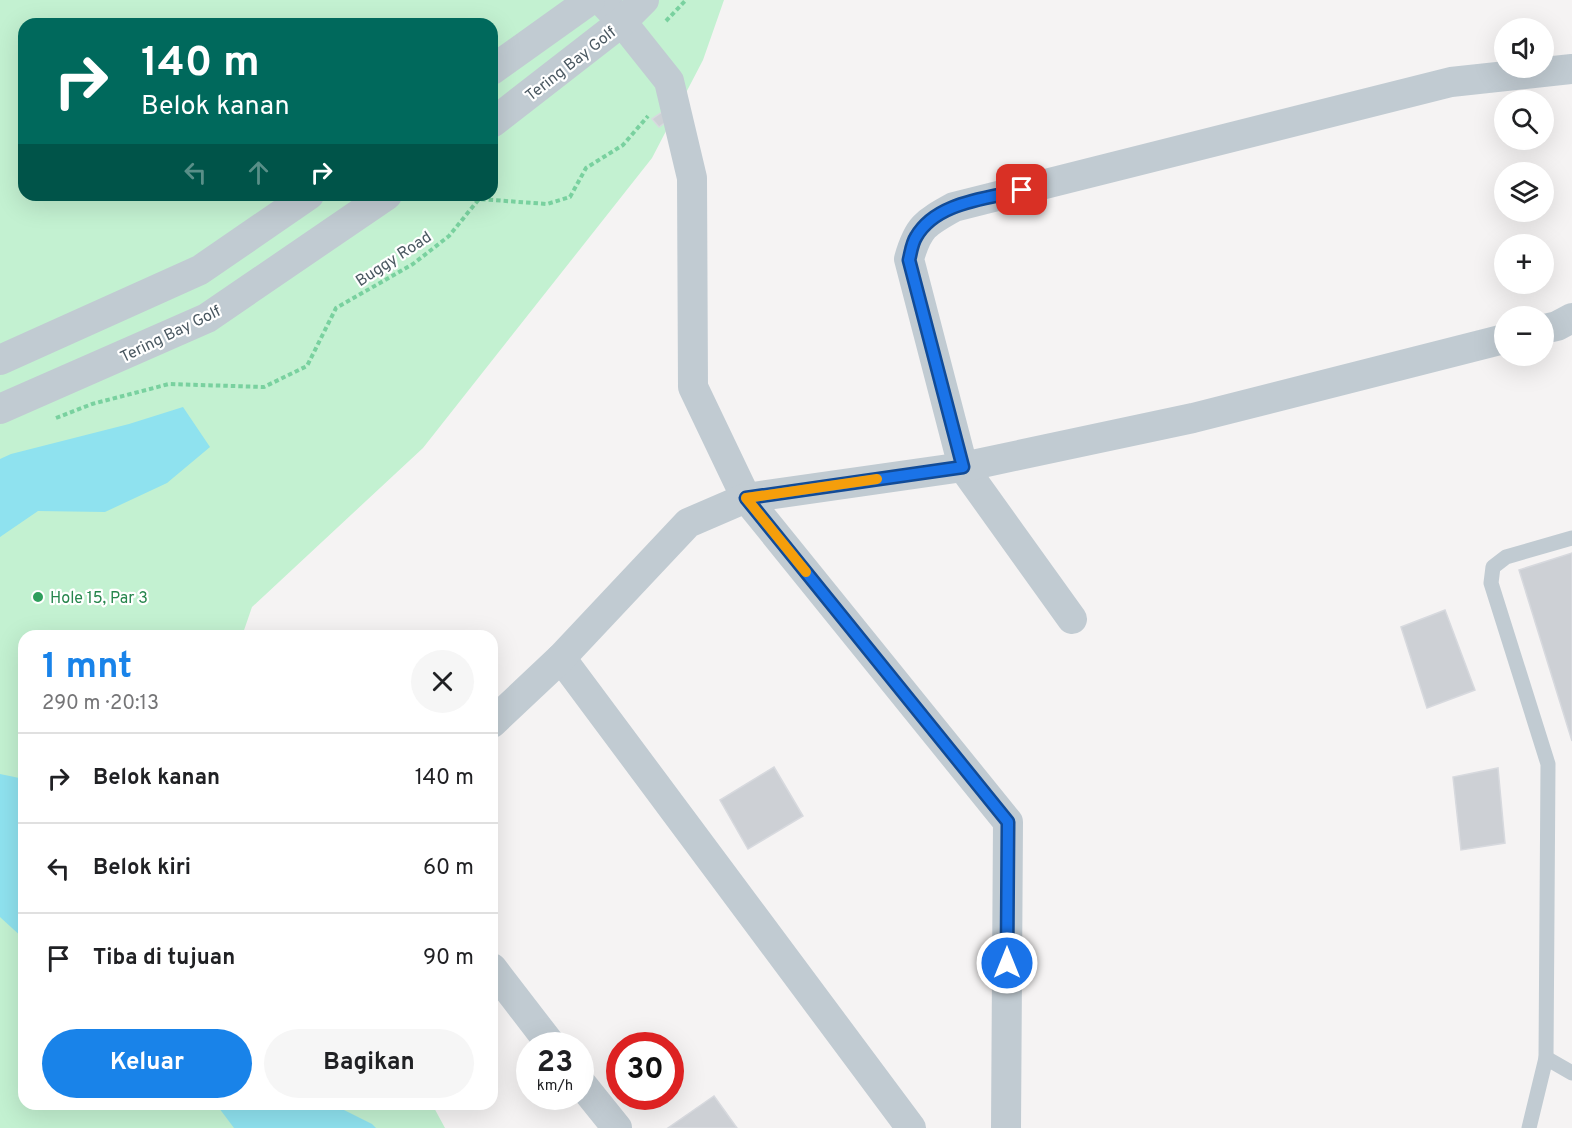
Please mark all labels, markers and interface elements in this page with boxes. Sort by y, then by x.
map controls [1494,18,1554,366]
button: sound [1494,18,1554,78]
street label: Tering Bay Golf [522,23,621,106]
text: 140 m [141,38,260,91]
icon: right [42,42,120,120]
text: Belok kanan [141,90,290,124]
button: search [1494,90,1554,150]
icon: left [179,156,212,189]
icon: ahead [242,156,275,189]
icon: right [305,156,338,189]
button: layers [1494,162,1554,222]
pin [996,164,1047,215]
icon: arrive [1005,173,1038,206]
street label: Buggy Road [352,228,436,292]
button: + [1494,234,1554,294]
street label: Tering Bay Golf [117,301,225,368]
button: − [1494,306,1554,366]
place label: Hole 15, Par 3 [50,589,148,609]
marker: Hole 15, Par 3 [31,590,45,604]
text: 1 mnt [42,645,132,691]
button: close [411,650,474,713]
text: 290 m · 20:13 [42,691,159,717]
icon: right [42,762,75,795]
text: Belok kanan [93,765,220,792]
text: 140 m [415,765,474,792]
icon: left [42,852,75,885]
text: Belok kiri [93,855,191,882]
text: 60 m [423,855,474,882]
position arrow [975,931,1039,995]
icon: arrive [42,942,75,975]
text: Tiba di tujuan [93,945,235,972]
text: 90 m [423,945,474,972]
button: Keluar [42,1029,252,1098]
button: Bagikan [264,1029,474,1098]
speed limit sign: 30 [606,1032,684,1110]
text: 23 [537,1045,573,1082]
text: km/h [537,1077,573,1096]

